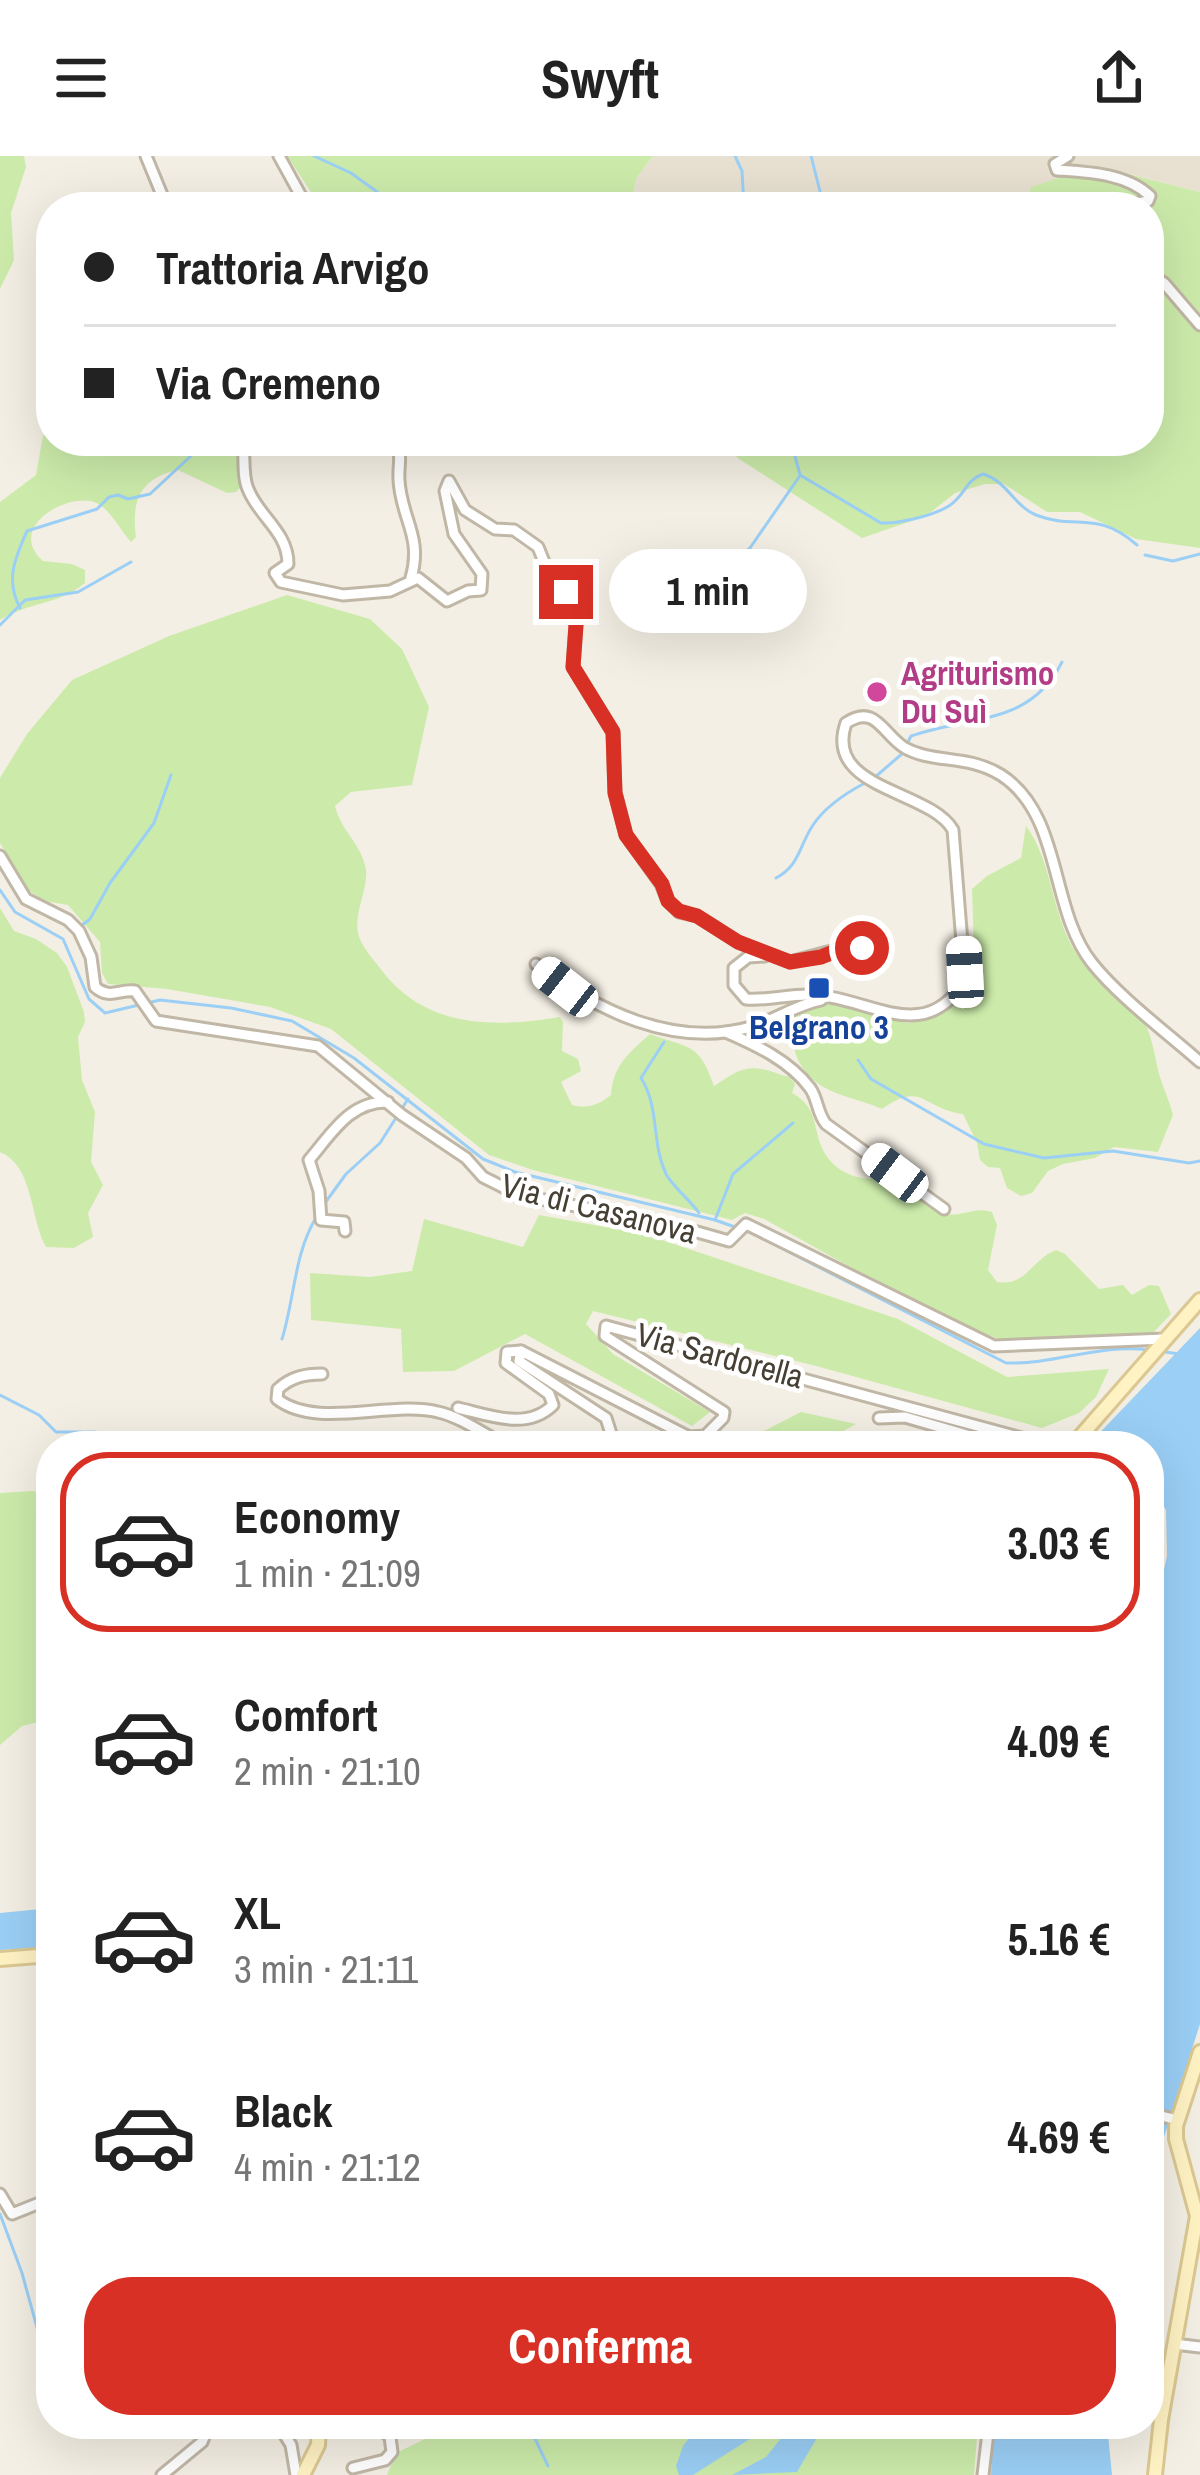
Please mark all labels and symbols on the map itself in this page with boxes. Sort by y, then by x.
callout: 1 min [608,550,806,634]
route end [539,565,593,619]
place label: Agriturismo Du Suì [901,651,1054,733]
marker: Agriturismo Du Suì [864,679,890,705]
route start [835,921,889,975]
car [945,935,985,1009]
car [526,951,604,1023]
marker: Belgrano 3 [806,975,832,1001]
place label: Belgrano 3 [749,1005,889,1049]
car [855,1137,935,1209]
street label: Via di Casanova [497,1163,701,1253]
street label: Via Sardorella [632,1312,808,1398]

